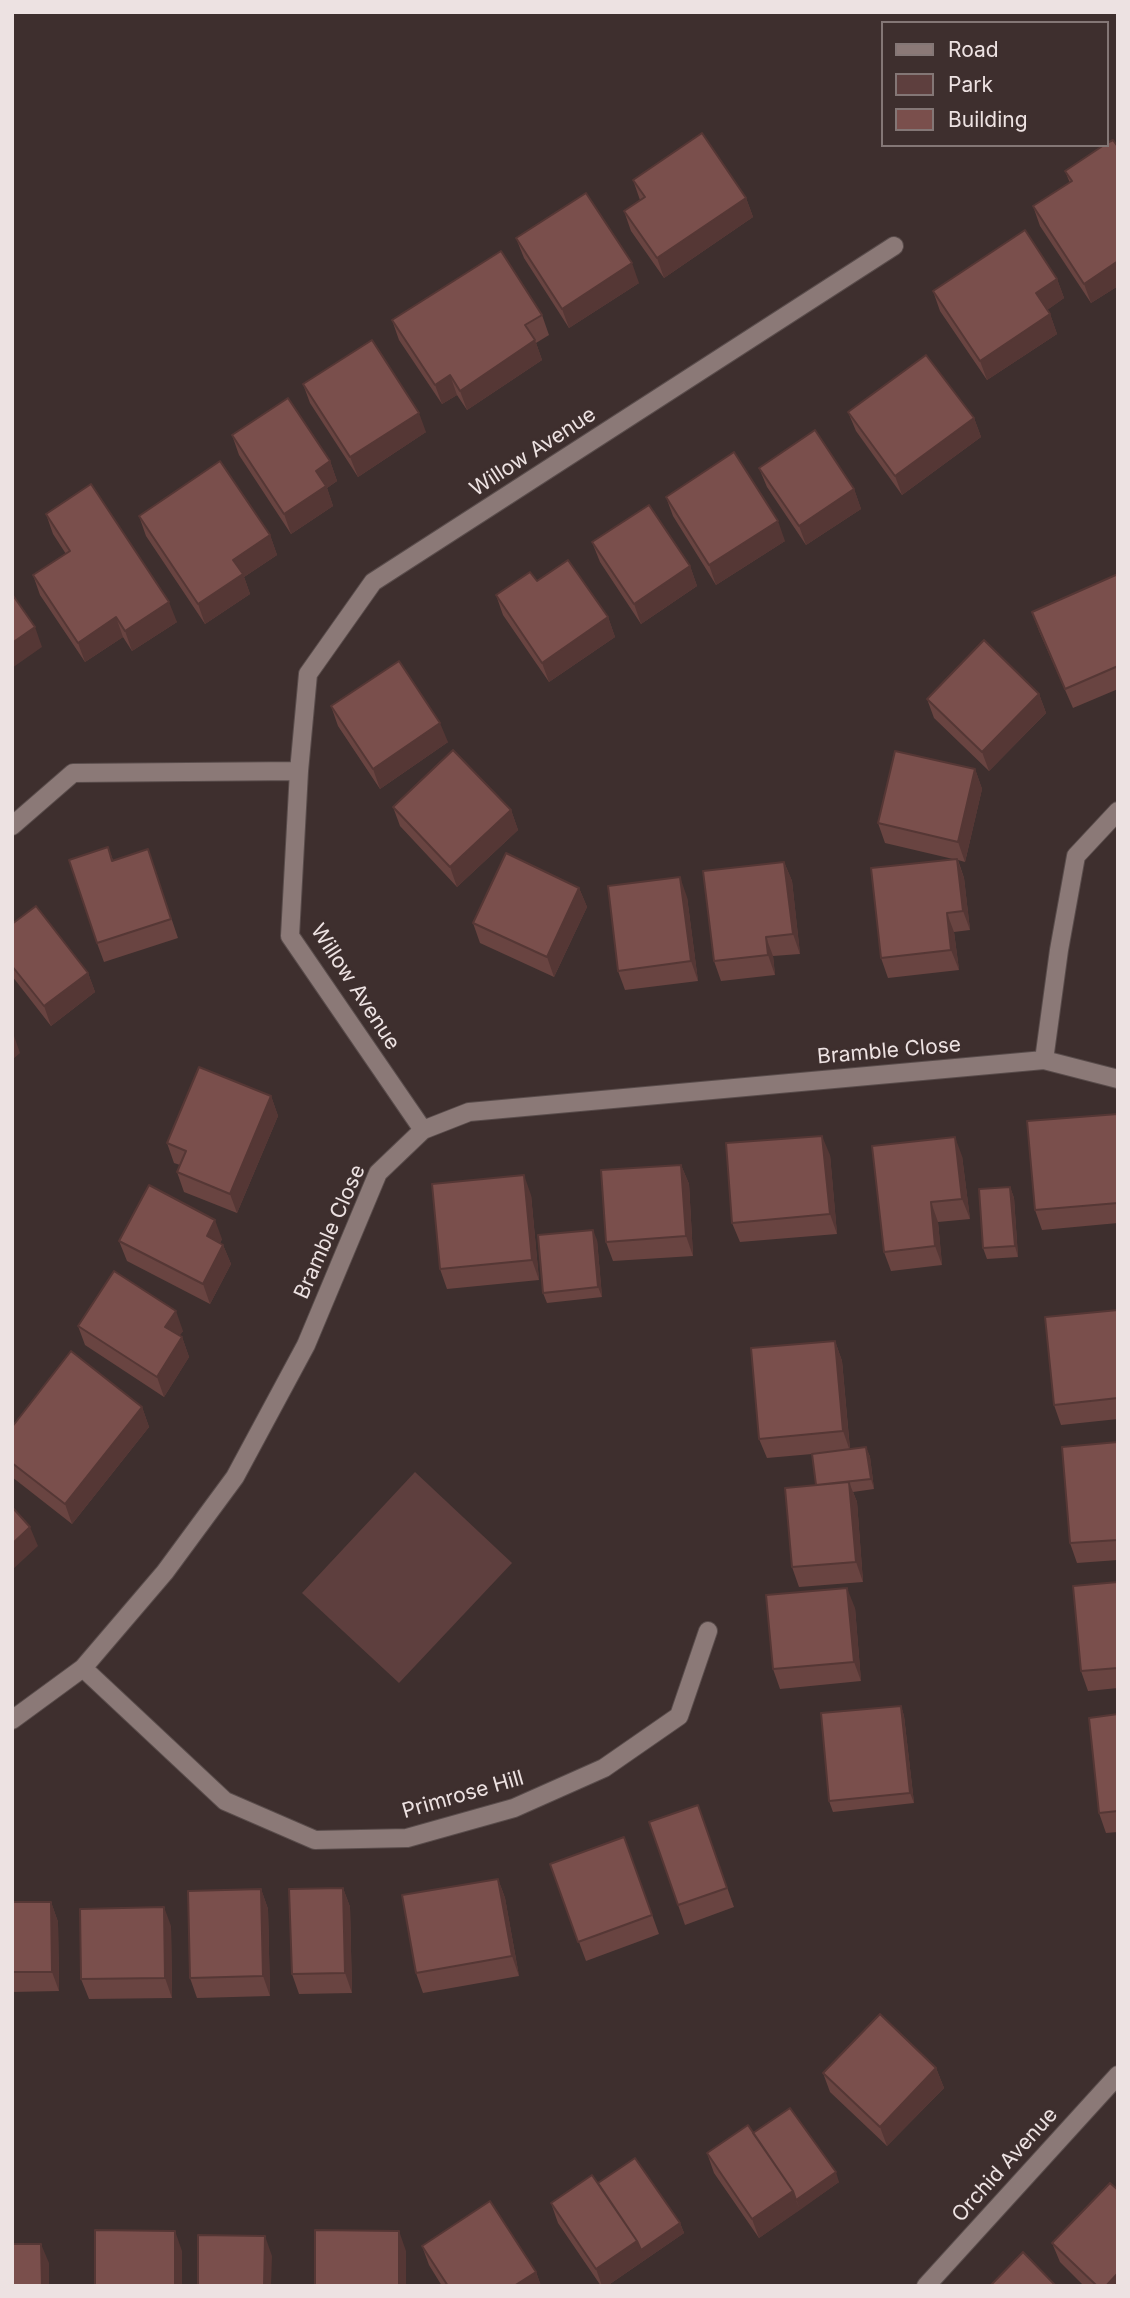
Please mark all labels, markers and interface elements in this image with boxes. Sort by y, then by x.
legend [881,21,1109,147]
text: Road [948,37,999,62]
text: Park [948,72,993,97]
text: Building [948,107,1028,132]
street label: Willow Avenue [465,402,601,502]
street label: Willow Avenue [305,919,405,1055]
street label: Bramble Close [816,1032,962,1070]
street label: Bramble Close [289,1161,371,1303]
street label: Primrose Hill [399,1766,527,1824]
street label: Orchid Avenue [947,2102,1063,2228]

